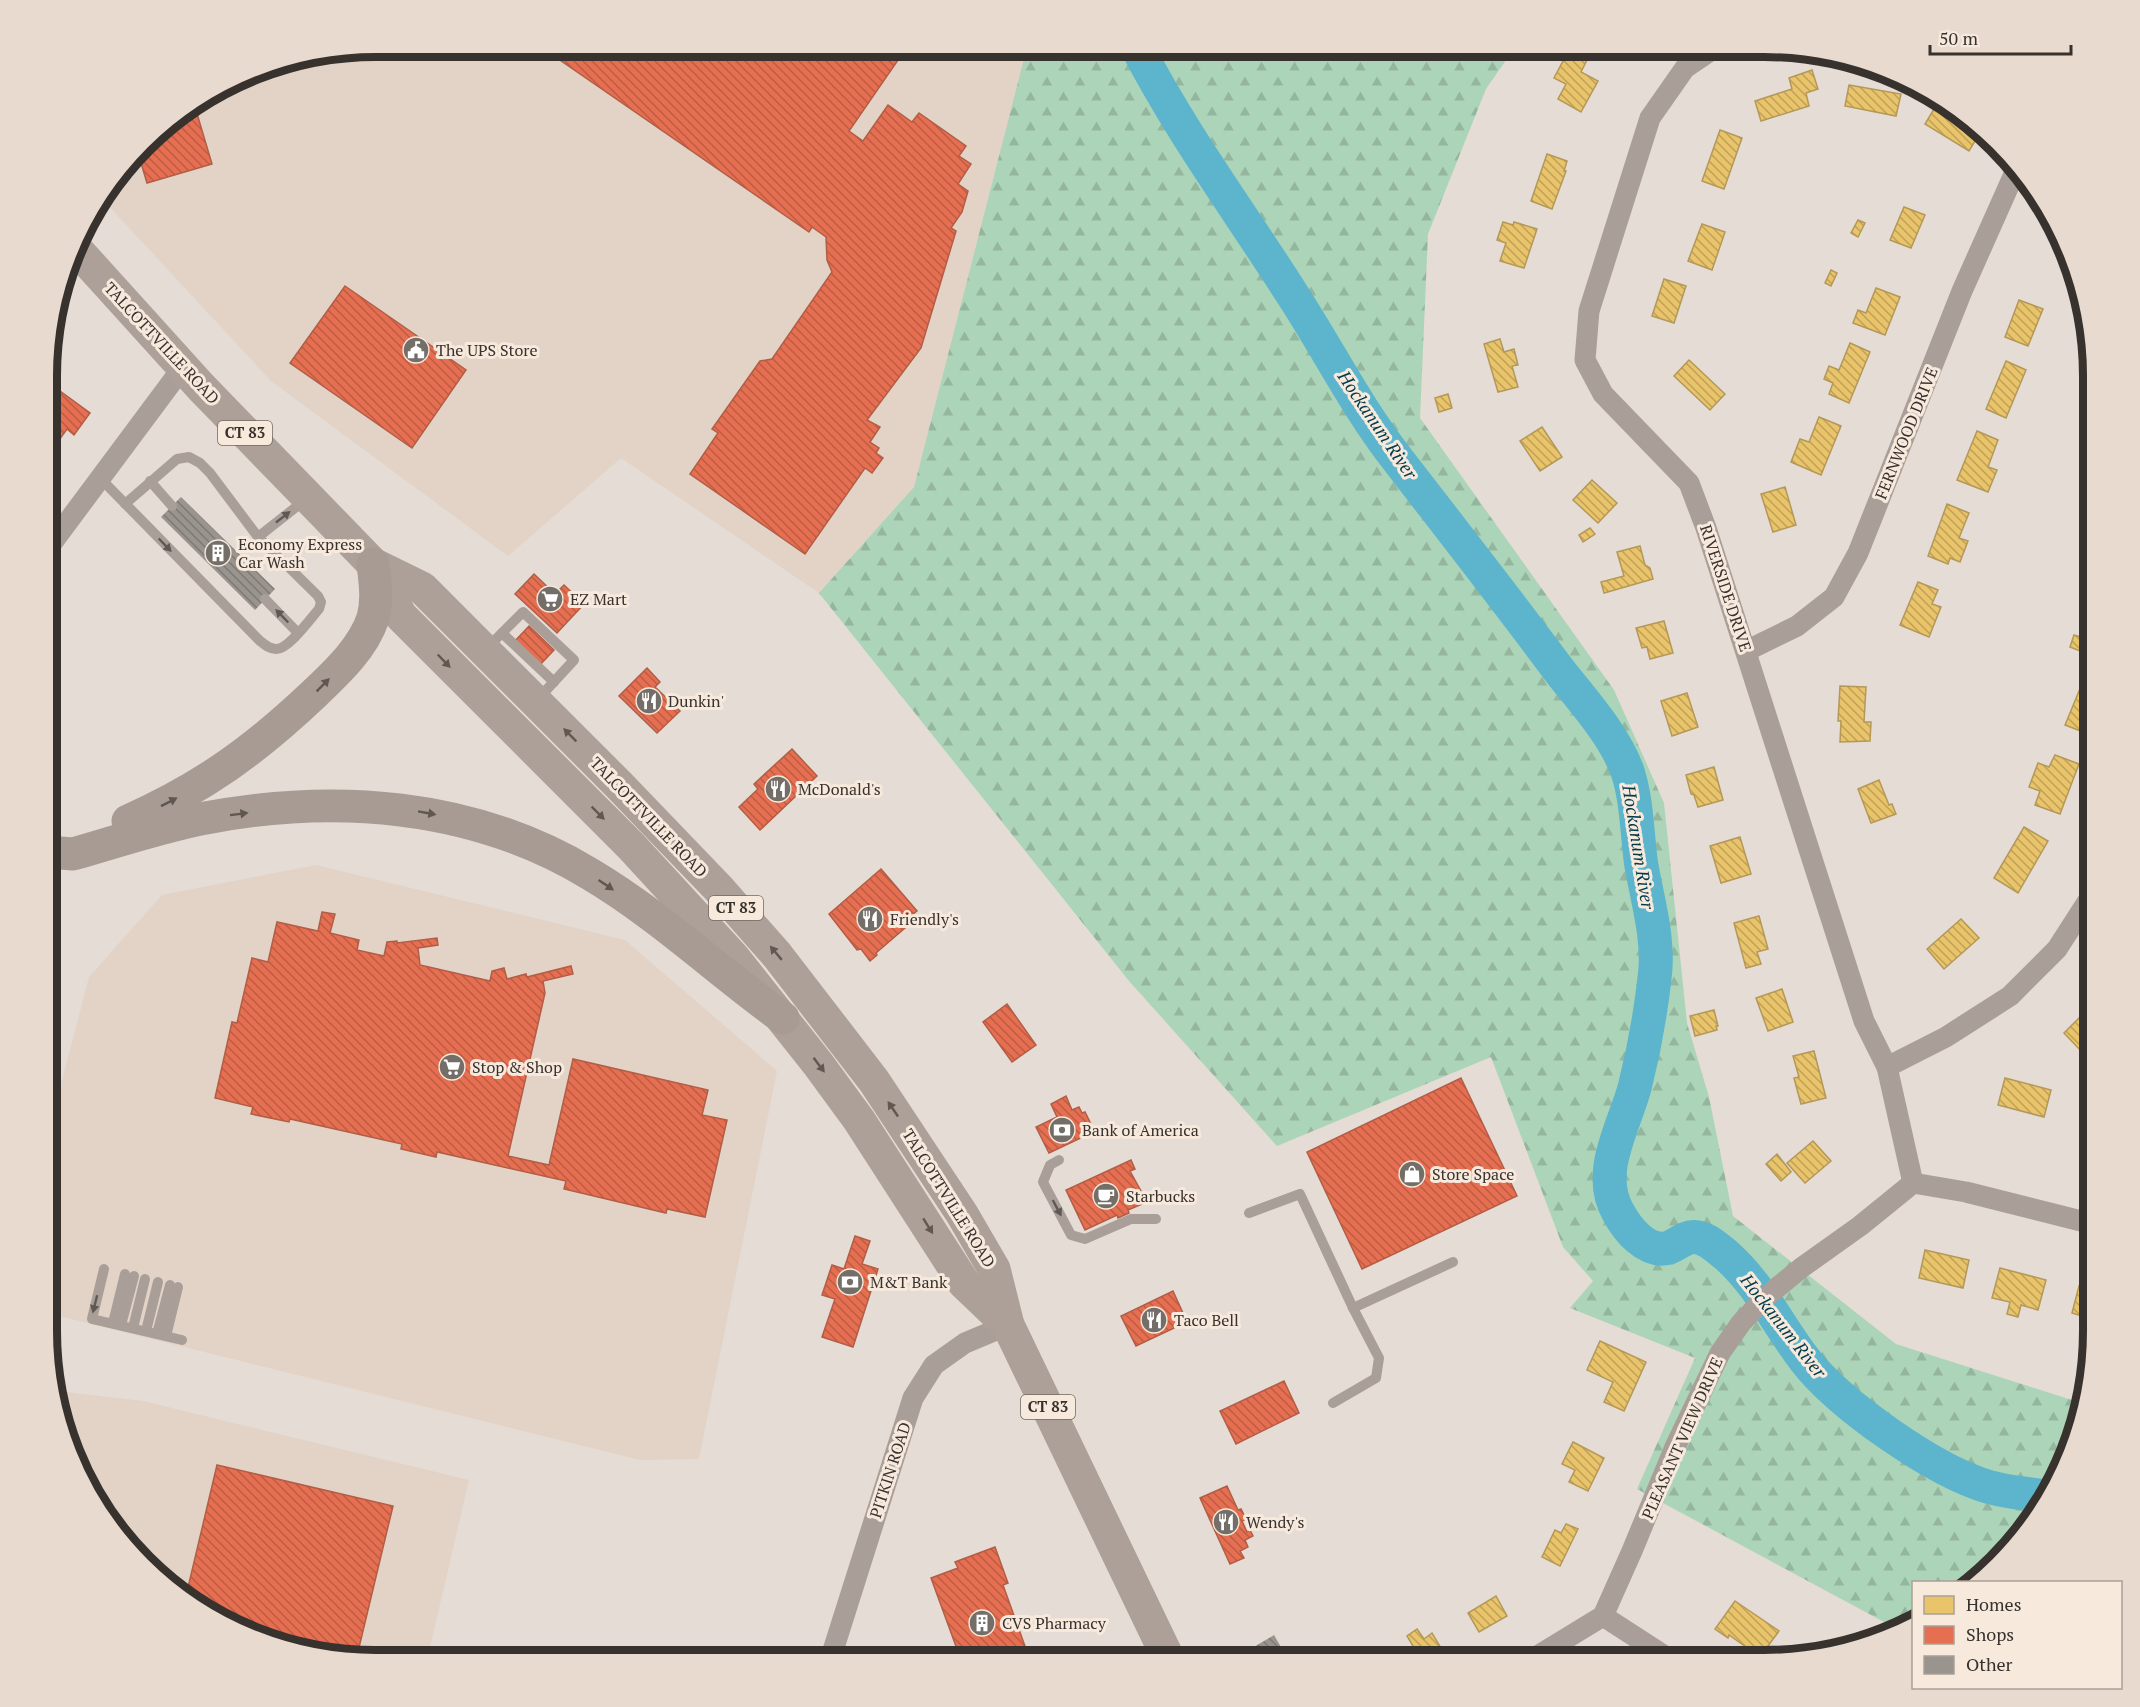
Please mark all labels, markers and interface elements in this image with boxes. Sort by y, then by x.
scale bar [1930,18,2071,56]
text: 50 m [1939,26,1979,50]
street label: TALCOTTVILLE ROAD [100,277,224,409]
public building icon: The UPS Store [401,335,431,365]
place label: The UPS Store [436,339,538,361]
street label: FERNWOOD DRIVE [1869,364,1943,502]
water label: Hockanum River [1332,365,1423,484]
road number: CT 83 [218,421,272,445]
one-way arrow [276,512,291,524]
street label: RIVERSIDE DRIVE [1695,522,1757,654]
place label: Economy Express Car Wash [238,533,362,573]
one-way arrow [158,538,172,552]
building icon: Economy Express Car Wash [203,538,233,568]
supermarket icon: EZ Mart [535,584,565,614]
place label: EZ Mart [570,588,627,610]
one-way arrow [275,608,289,623]
one-way arrow [437,653,451,667]
one-way arrow [316,678,330,692]
restaurant icon: Dunkin' [634,686,664,716]
place label: Dunkin' [668,690,724,712]
one-way arrow [563,729,577,743]
street label: TALCOTTVILLE ROAD [586,752,712,882]
restaurant icon: McDonald's [763,774,793,804]
place label: McDonald's [798,778,881,800]
water label: Hockanum River [1617,782,1661,912]
one-way arrow [160,798,178,808]
one-way arrow [590,805,604,819]
one-way arrow [229,809,248,818]
one-way arrow [417,809,436,818]
one-way arrow [598,879,614,891]
road number: CT 83 [709,896,763,920]
restaurant icon: Friendly's [855,904,885,934]
place label: Friendly's [890,908,959,930]
one-way arrow [770,946,783,961]
supermarket icon: Stop & Shop [437,1052,467,1082]
place label: Stop & Shop [472,1056,562,1078]
one-way arrow [812,1057,824,1072]
one-way arrow [888,1101,899,1117]
bank icon: Bank of America [1047,1115,1077,1145]
place label: Bank of America [1082,1119,1199,1141]
street label: TALCOTTVILLE ROAD [897,1125,1001,1271]
shop icon: Store Space [1397,1159,1427,1189]
place label: Store Space [1432,1163,1514,1185]
cafe icon: Starbucks [1091,1181,1121,1211]
place label: Starbucks [1126,1185,1195,1207]
one-way arrow [1052,1200,1061,1217]
one-way arrow [923,1218,934,1234]
bank icon: M&T Bank [835,1267,865,1297]
water label: Hockanum River [1735,1268,1833,1383]
place label: M&T Bank [870,1271,948,1293]
one-way arrow [90,1295,100,1313]
restaurant icon: Taco Bell [1139,1305,1169,1335]
place label: Taco Bell [1174,1309,1239,1331]
street label: PLEASANT VIEW DRIVE [1636,1353,1728,1523]
road number: CT 83 [1021,1395,1075,1419]
street label: PITKIN ROAD [864,1419,916,1521]
restaurant icon: Wendy's [1211,1507,1241,1537]
place label: Wendy's [1246,1511,1305,1533]
legend [1912,1581,2122,1689]
text: Homes [1966,1592,2021,1616]
building icon: CVS Pharmacy [967,1608,997,1638]
place label: CVS Pharmacy [1002,1612,1107,1634]
text: Shops [1966,1622,2014,1646]
text: Other [1966,1652,2013,1676]

